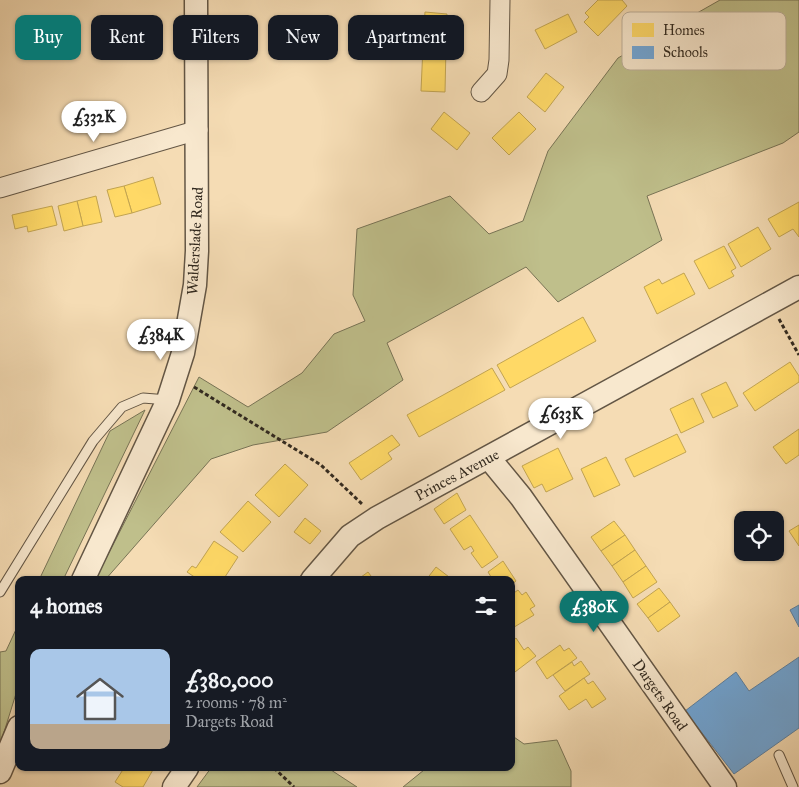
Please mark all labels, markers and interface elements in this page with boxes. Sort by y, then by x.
legend [622,12,786,70]
chip: Buy [15,15,81,60]
chip: Rent [91,15,163,60]
chip: Filters [173,15,258,60]
chip: New [268,15,338,60]
chip: Apartment [348,15,464,60]
text: Homes [663,22,705,39]
text: Schools [663,44,708,61]
pin: £332K [59,100,129,143]
text: £332K [72,107,116,126]
street label: Walderslade Road [183,186,207,295]
pin: £384K [126,318,196,361]
text: £384K [138,325,184,344]
pin: £633K [526,398,596,440]
text: £633K [539,404,583,423]
street label: Princes Avenue [412,445,502,505]
map controls [734,511,784,561]
button: locate [734,511,784,561]
pin: £380K [559,590,629,633]
icon: filters [472,592,500,620]
text: 4 homes [30,593,102,619]
text: £380K [571,597,617,616]
street label: Dargets Road [629,656,691,735]
text: £380,000 [185,667,273,693]
icon: home [70,669,130,729]
text: 2 rooms · 78 m² [185,693,287,712]
text: Dargets Road [185,712,274,731]

